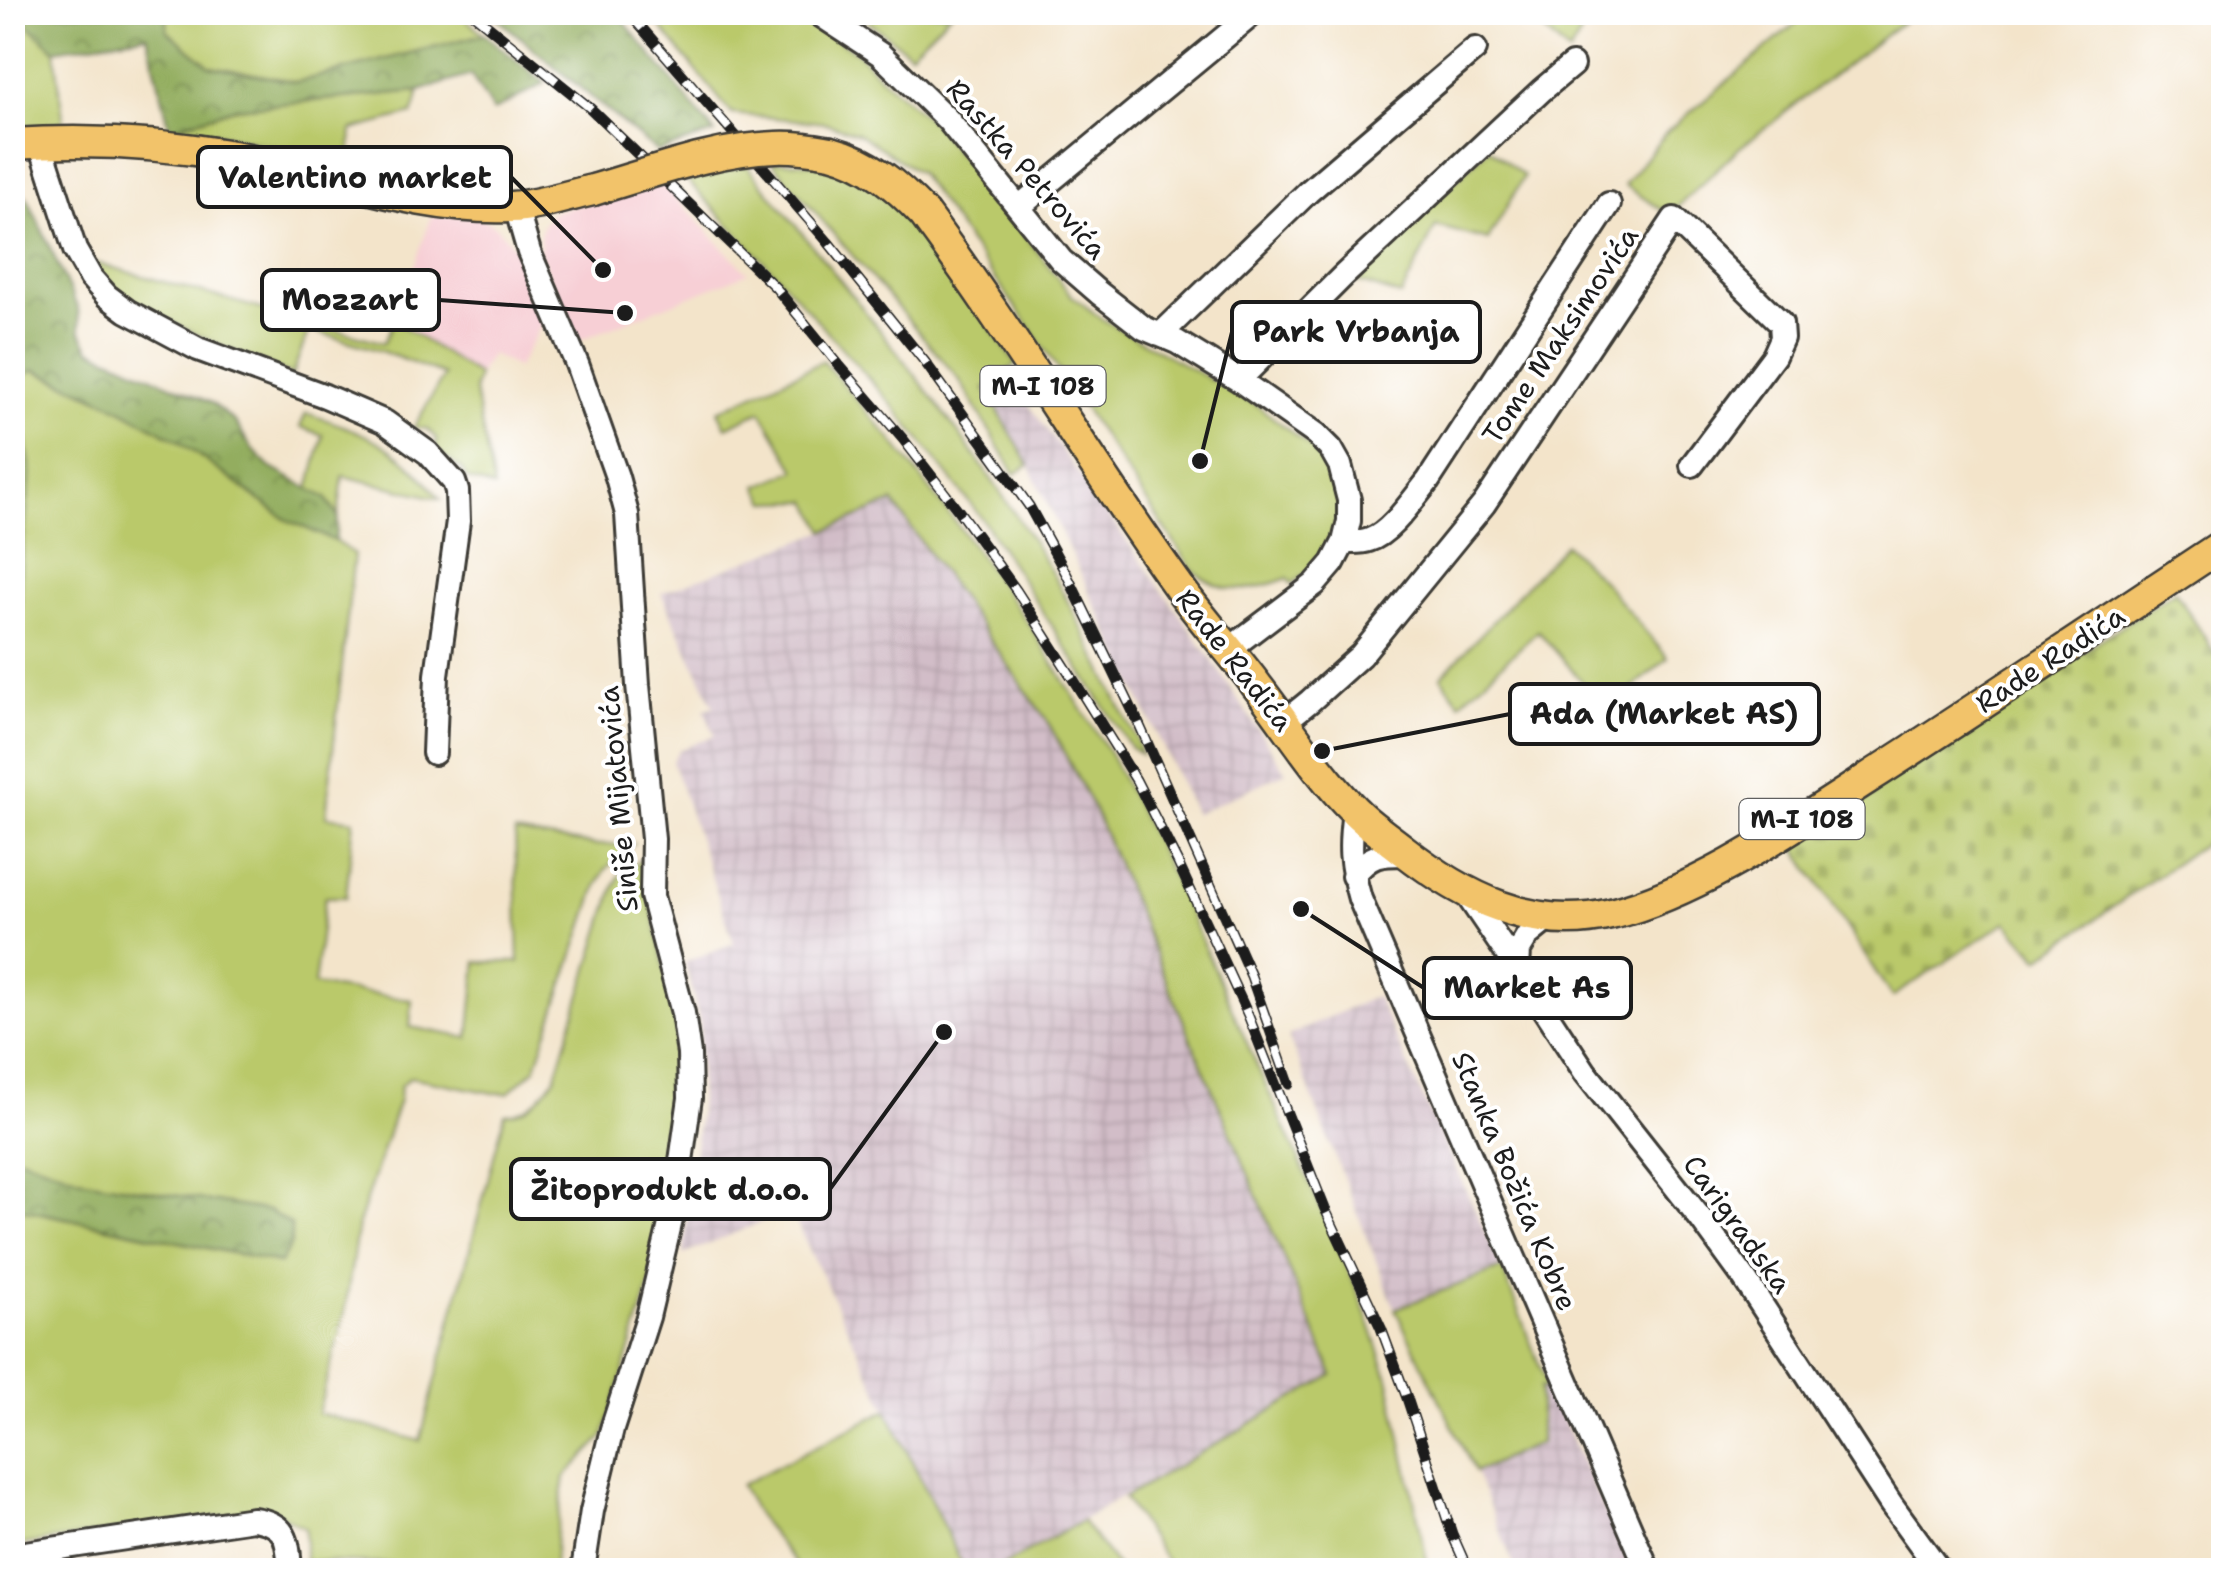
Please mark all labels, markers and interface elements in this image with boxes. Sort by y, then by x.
street label: Rastka Petrovića [938,71,1116,267]
callout: Valentino market [198,147,511,207]
text: Valentino market [218,157,492,198]
street label: Tome Maksimovića [1473,219,1647,451]
callout: Mozzart [262,270,439,330]
text: Mozzart [281,279,419,320]
callout: Park Vrbanja [1232,302,1480,362]
text: Park Vrbanja [1252,311,1460,352]
road number: M-I 108 [980,366,1106,406]
street label: Rade Radića [1167,581,1303,739]
street label: Rade Radića [1968,597,2132,721]
street label: Siniše Mijatovića [589,684,647,914]
callout: Ada (Market AS) [1510,684,1819,744]
text: Ada (Market AS) [1530,693,1798,734]
road number: M-I 108 [1740,799,1864,839]
callout: Market As [1424,958,1631,1018]
text: Market As [1443,967,1611,1008]
street label: Stanka Božića Kobre [1443,1046,1587,1316]
street label: Carigradska [1675,1147,1801,1301]
callout: Žitoprodukt d.o.o. [511,1159,830,1219]
text: Žitoprodukt d.o.o. [530,1169,810,1210]

